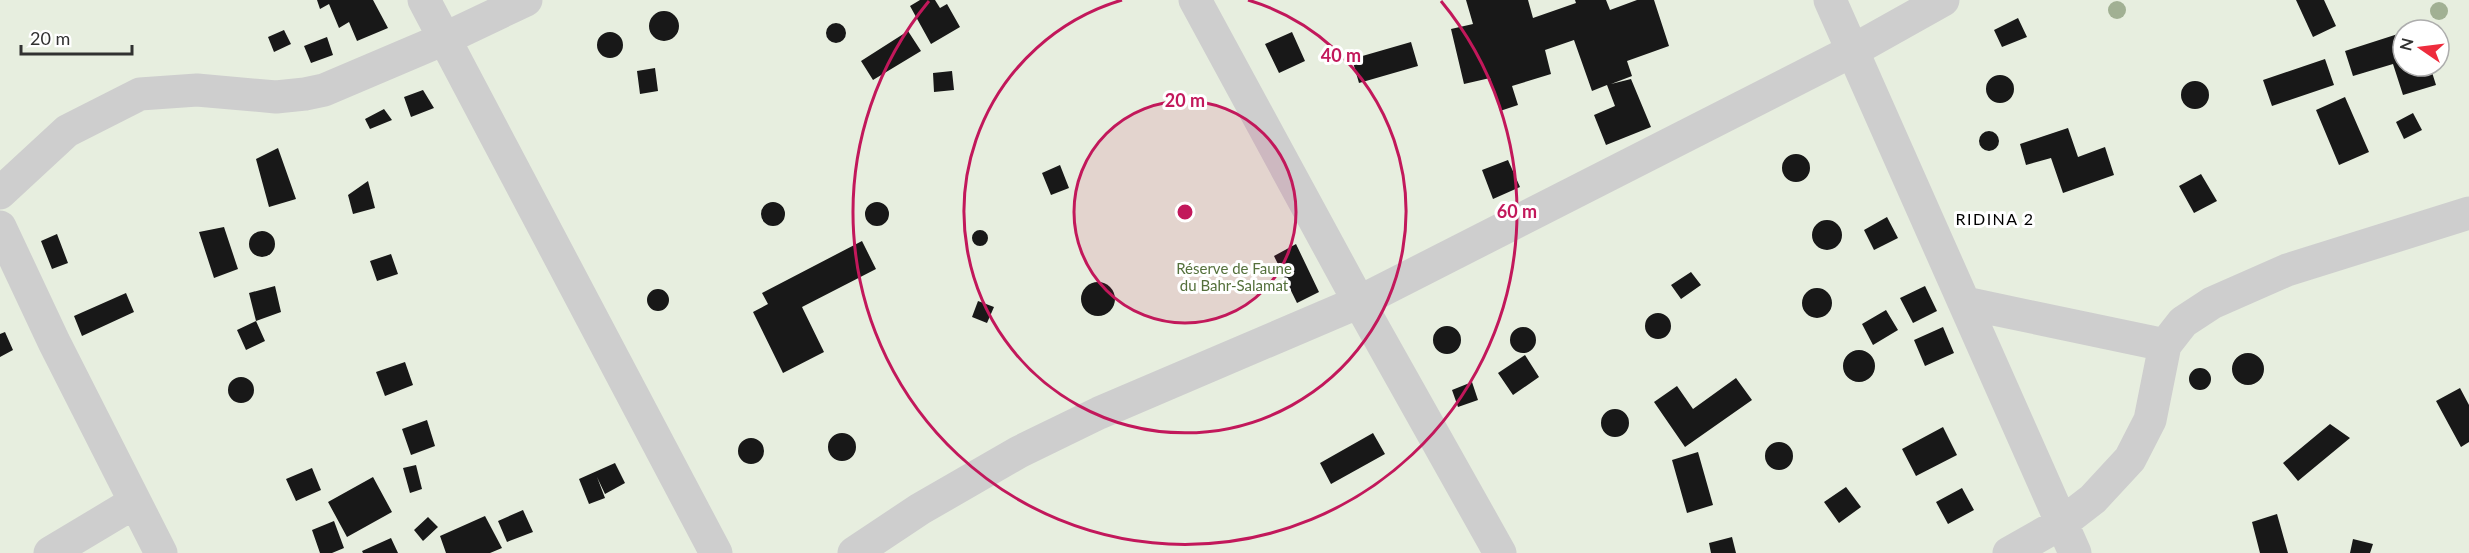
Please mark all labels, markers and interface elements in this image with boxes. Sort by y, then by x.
scale bar [21,18,132,56]
north arrow [2391,18,2451,78]
text: 20 m [30,27,70,49]
text: N [2395,36,2417,53]
text: 40 m [1321,44,1361,66]
text: 20 m [1165,89,1205,111]
text: 60 m [1497,200,1537,222]
centre of rings [1175,202,1195,222]
district label: RIDINA 2 [1955,209,2035,228]
park label: Réserve de Faune du Bahr-Salamat [1176,259,1292,294]

